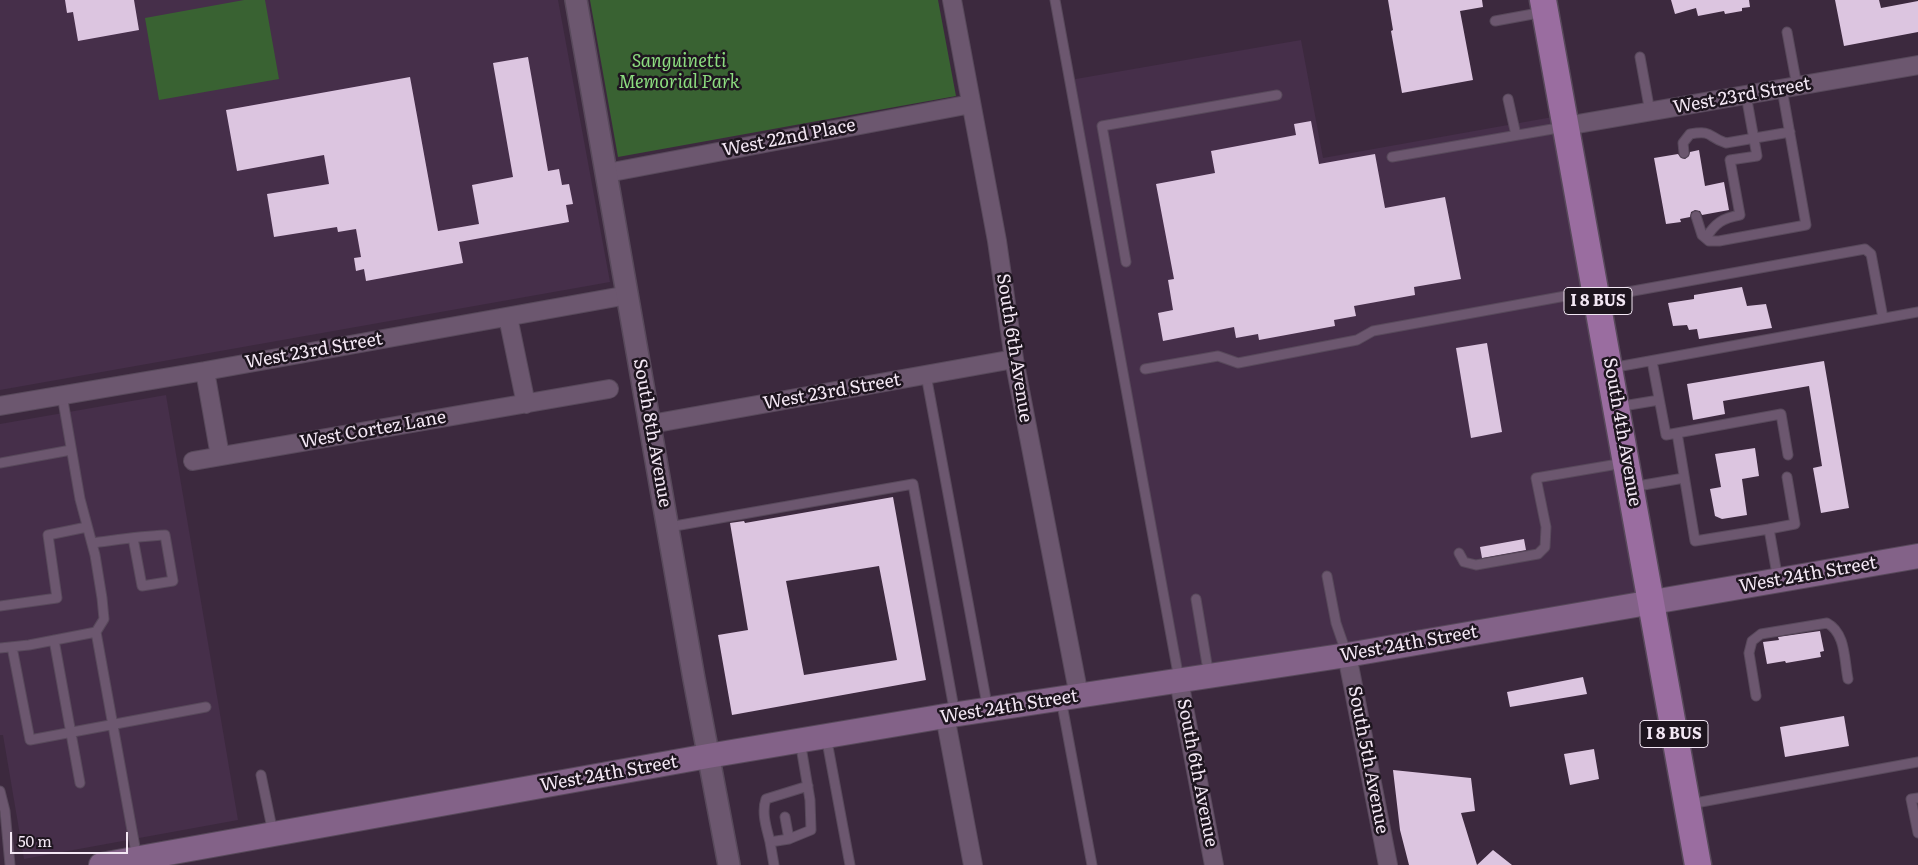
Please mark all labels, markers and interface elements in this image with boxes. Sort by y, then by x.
park label: Sanguinetti Memorial Park [618,51,740,94]
street label: West 23rd Street [1672,73,1812,119]
street label: West 22nd Place [721,114,857,162]
street label: South 6th Avenue [992,272,1036,424]
road number: I 8 BUS [1564,288,1632,314]
street label: West 23rd Street [244,328,384,374]
street label: South 4th Avenue [1598,356,1646,508]
street label: South 8th Avenue [628,357,676,509]
street label: West 23rd Street [762,369,902,415]
street label: West Cortez Lane [298,406,448,454]
street label: West 24th Street [1738,552,1878,598]
street label: West 24th Street [1339,621,1479,667]
street label: South 5th Avenue [1343,684,1393,836]
street label: West 24th Street [939,685,1079,729]
street label: South 6th Avenue [1172,697,1222,849]
road number: I 8 BUS [1640,721,1708,748]
street label: West 24th Street [539,751,679,797]
scale bar [12,822,130,854]
text: 50 m [18,829,52,852]

